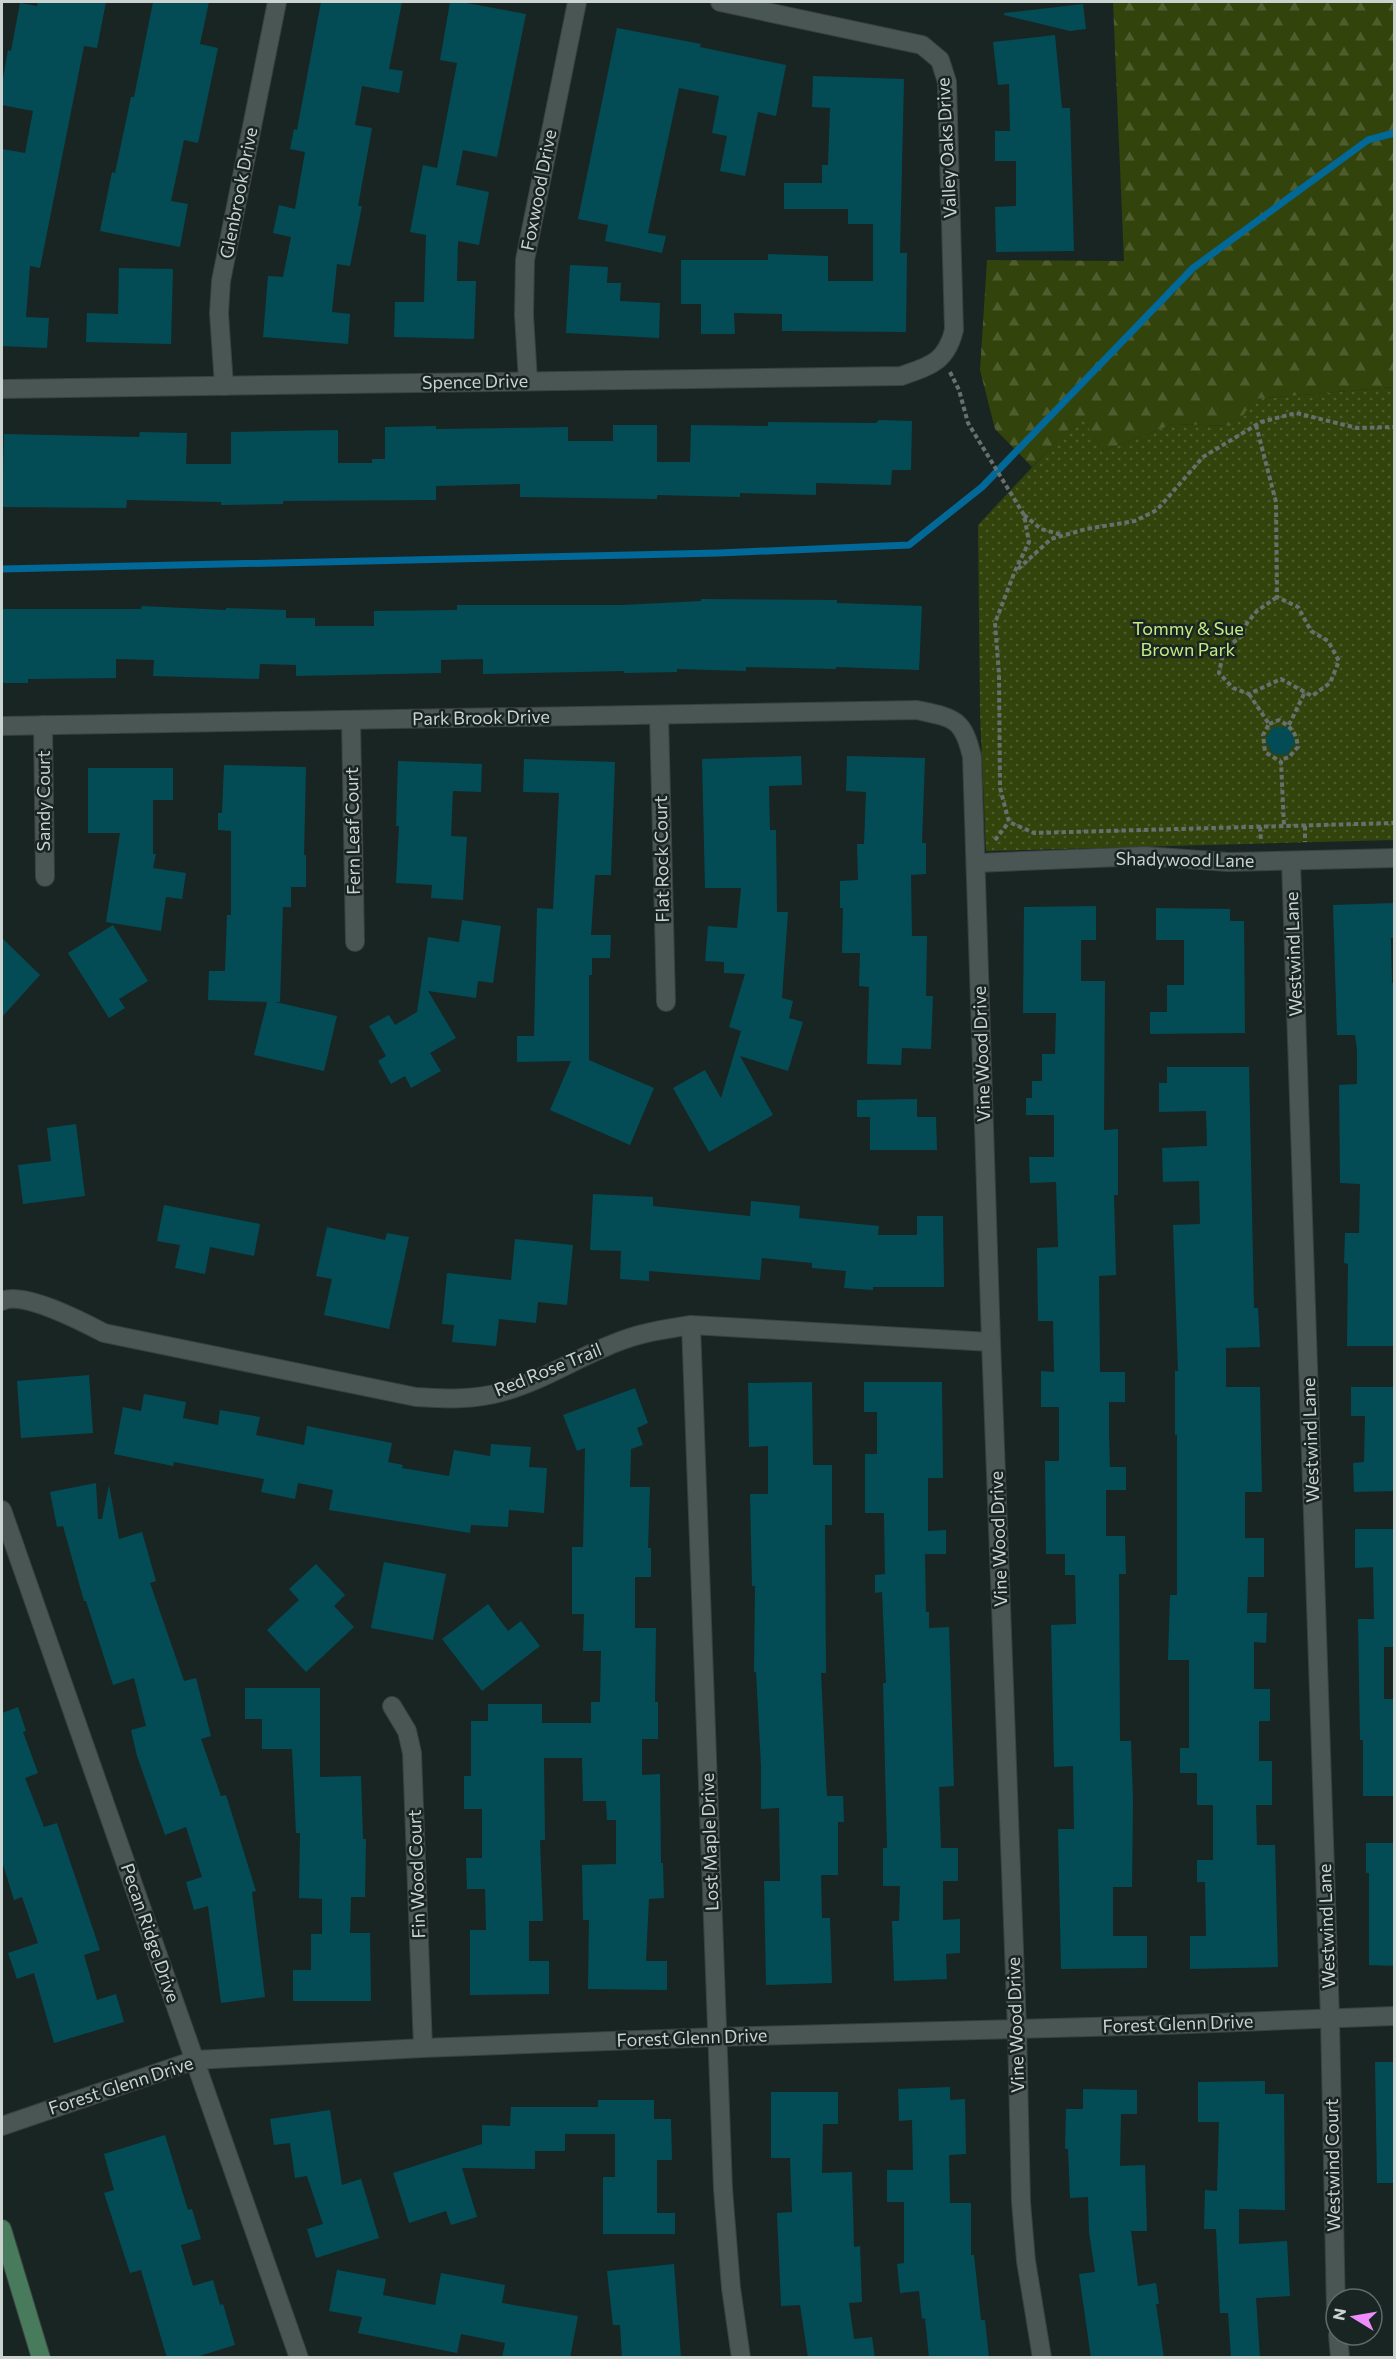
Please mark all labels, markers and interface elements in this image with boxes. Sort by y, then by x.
street label: Valley Oaks Drive [931,77,961,219]
street label: Glenbrook Drive [215,125,262,260]
street label: Foxwood Drive [516,127,561,252]
street label: Spence Drive [422,369,528,393]
park label: Tommy & Sue Brown Park [1132,617,1244,660]
street label: Park Brook Drive [412,705,550,729]
street label: Sandy Court [32,750,54,852]
street label: Fern Leaf Court [340,767,364,895]
street label: Flat Rock Court [649,795,673,923]
street label: Shadywood Lane [1115,847,1255,871]
street label: Westwind Lane [1280,891,1306,1017]
street label: Vine Wood Drive [968,986,994,1122]
street label: Red Rose Trail [491,1338,604,1401]
street label: Westwind Lane [1297,1377,1323,1503]
street label: Vine Wood Drive [985,1471,1011,1607]
street label: Lost Maple Drive [696,1773,722,1911]
street label: Fin Wood Court [403,1809,429,1939]
street label: Pecan Ridge Drive [117,1860,185,2005]
street label: Westwind Lane [1313,1863,1339,1989]
street label: Vine Wood Drive [1002,1957,1028,2093]
street label: Forest Glenn Drive [1102,2009,1254,2037]
street label: Forest Glenn Drive [616,2023,768,2051]
street label: Forest Glenn Drive [46,2051,196,2119]
street label: Westwind Court [1320,2098,1344,2232]
north arrow [1324,2287,1384,2347]
text: N [1328,2306,1349,2322]

